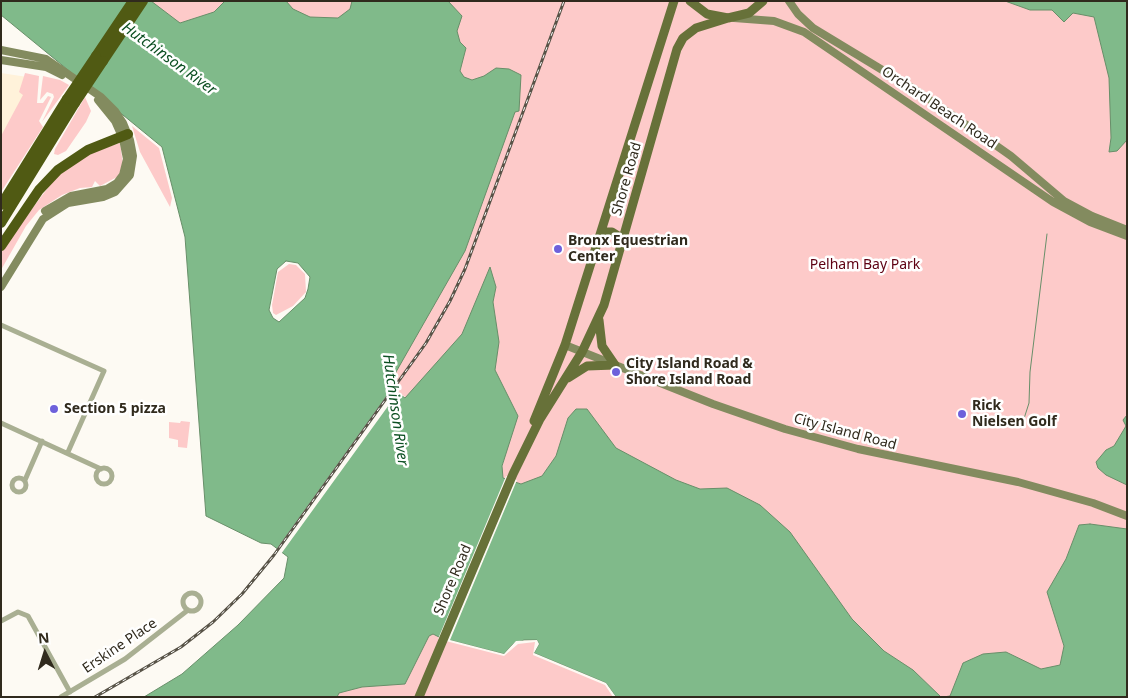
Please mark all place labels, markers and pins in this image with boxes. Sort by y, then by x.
place label: Bronx Equestrian Center [568,233,688,266]
marker: Bronx Equestrian Center [552,243,564,255]
place label: City Island Road & Shore Island Road [626,356,753,388]
marker: City Island Road & Shore Island Road [610,366,622,378]
place label: Rick Nielsen Golf [972,398,1057,431]
place label: Section 5 pizza [64,401,166,417]
marker: Section 5 pizza [48,403,60,415]
marker: Rick Nielsen Golf [956,408,968,420]

